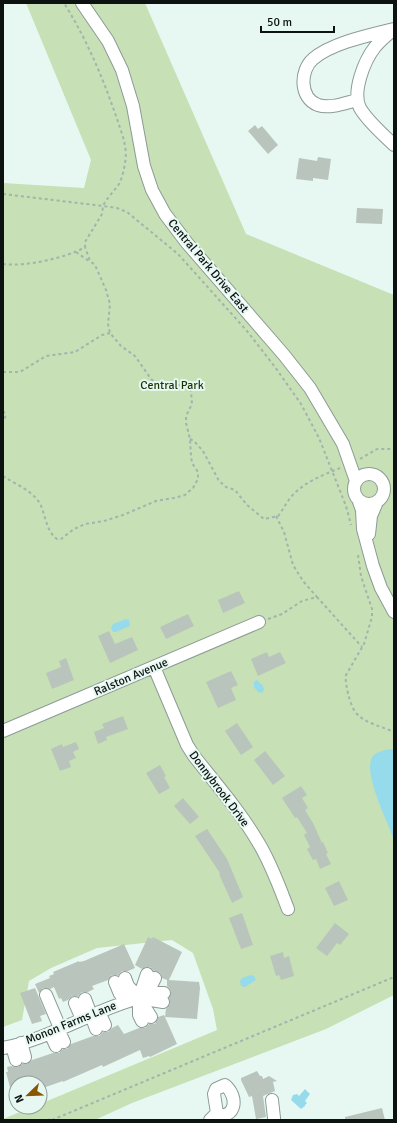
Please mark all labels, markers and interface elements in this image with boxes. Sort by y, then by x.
scale bar [261,8,334,34]
text: 50 m [267,15,292,30]
street label: Central Park Drive East [164,216,252,316]
park label: Central Park [140,378,204,393]
street label: Ralston Avenue [92,655,170,699]
street label: Donnybrook Drive [186,748,252,830]
street label: Monon Farms Lane [23,998,119,1048]
north arrow [8,1075,48,1115]
text: N [12,1093,27,1105]

